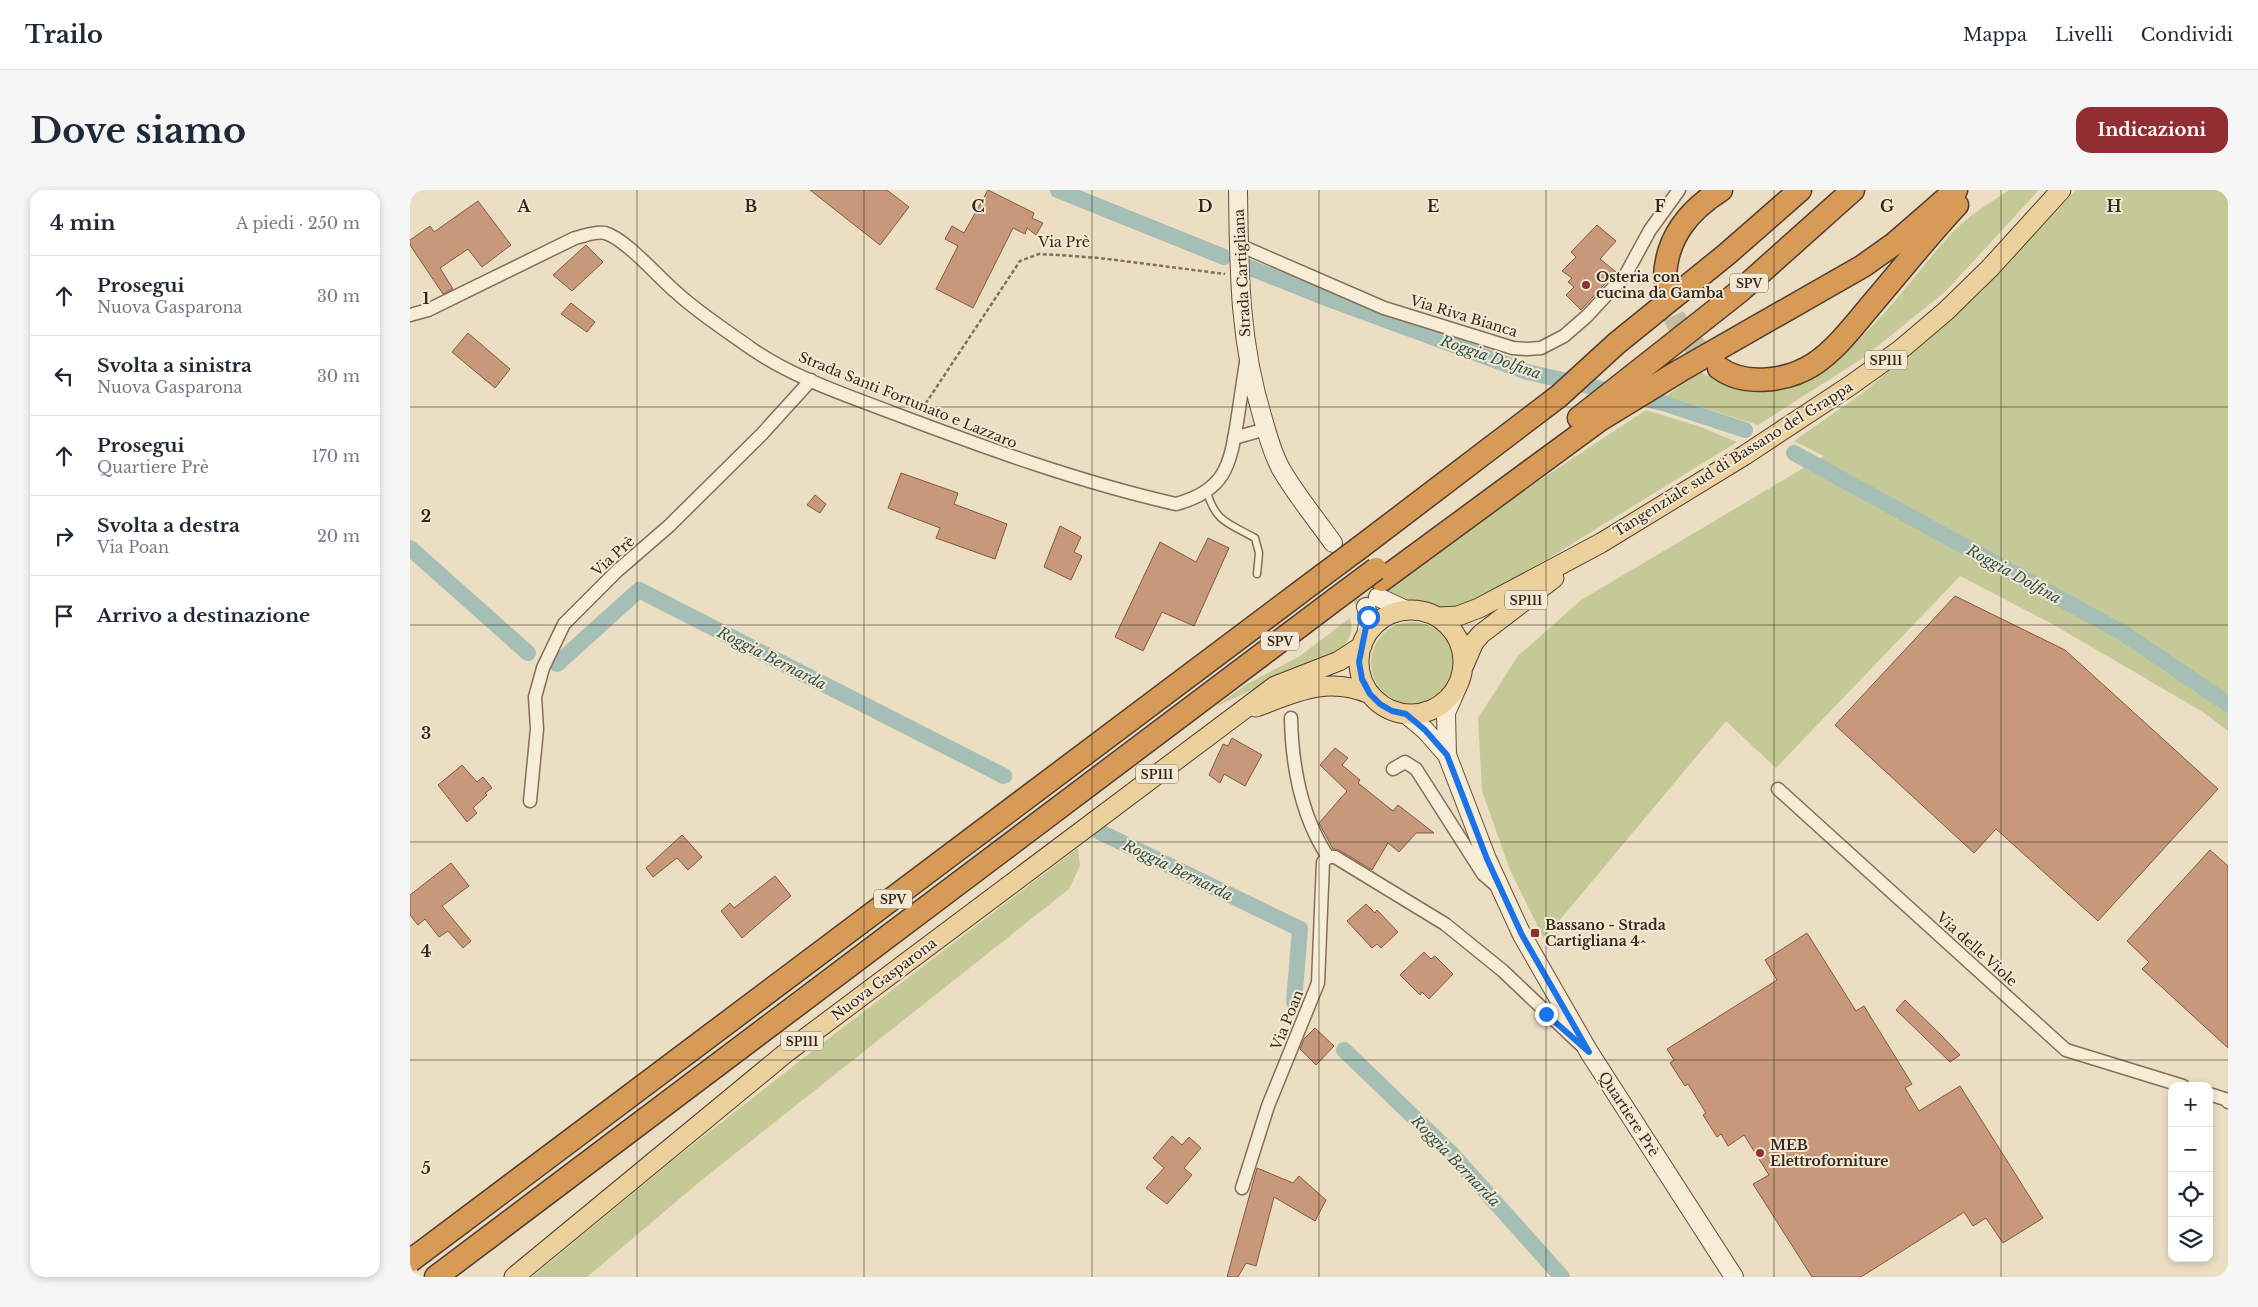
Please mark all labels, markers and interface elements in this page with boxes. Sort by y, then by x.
text: Trailo [25,20,103,49]
text: Mappa [1963,24,2027,46]
text: Livelli [2055,24,2113,46]
text: Condividi [2141,24,2233,46]
button: Indicazioni [2076,107,2228,153]
text: Dove siamo [30,109,246,152]
text: A [517,196,532,216]
text: B [745,196,758,216]
text: C [971,196,985,216]
text: D [1198,196,1212,216]
text: E [1427,196,1439,216]
text: F [1654,196,1666,216]
text: G [1880,196,1894,216]
text: H [2106,196,2122,216]
street label: Strada Cartigliana [1230,208,1254,338]
text: 4 min [50,210,116,236]
text: A piedi · 250 m [236,213,360,233]
street label: Via Prè [1037,233,1090,251]
place label: Osteria con cucina da Gamba [1596,268,1723,302]
text: Prosegui [97,274,184,297]
road number: SPV [1730,274,1768,292]
marker: Osteria con cucina da Gamba [1580,279,1592,291]
icon: ahead [50,282,78,310]
text: 30 m [317,286,360,306]
text: 1 [423,288,430,308]
street label: Via Riva Bianca [1407,291,1520,341]
text: Nuova Gasparona [97,297,242,317]
water label: Roggia Dolfina [1437,331,1544,383]
street label: Strada Santi Fortunato e Lazzaro [796,348,1020,452]
road number: SP111 [1865,350,1907,370]
text: Svolta a sinistra [97,354,252,377]
icon: left [50,362,78,390]
text: 30 m [317,366,360,386]
text: Nuova Gasparona [97,377,242,397]
street label: Tangenziale sud di Bassano del Grappa [1610,377,1856,540]
text: Prosegui [97,434,184,457]
icon: ahead [50,442,78,470]
text: 170 m [312,446,360,466]
text: Quartiere Prè [97,457,209,477]
text: 2 [421,506,431,526]
text: Svolta a destra [97,514,240,537]
icon: right [50,522,78,550]
text: 20 m [317,526,360,546]
street label: Via Prè [587,532,638,581]
text: Via Poan [97,537,169,557]
water label: Roggia Dolfina [1963,540,2065,608]
road number: SP111 [1505,590,1547,610]
icon: arrive [50,602,78,630]
text: Arrivo a destinazione [97,604,310,627]
route start [1357,606,1380,629]
water label: Roggia Bernarda [714,622,830,694]
road number: SPV [1261,632,1299,651]
text: 3 [421,723,431,743]
road number: SP111 [1136,764,1178,784]
water label: Roggia Bernarda [1119,835,1236,905]
road number: SPV [874,890,912,909]
street label: Via delle Viole [1932,907,2021,990]
place label: Bassano - Strada Cartigliana 4^ [1545,916,1666,950]
marker: Bassano - Strada Cartigliana 4^ [1529,927,1541,939]
street label: Nuova Gasparona [828,933,940,1024]
text: 4 [421,941,431,961]
street label: Via Poan [1266,987,1307,1054]
route end [1535,1003,1558,1026]
road number: SP111 [781,1031,823,1050]
street label: Quartiere Prè [1595,1068,1663,1160]
map controls [2168,1082,2213,1262]
button: + [2168,1082,2213,1127]
water label: Roggia Bernarda [1407,1111,1504,1211]
button: − [2168,1127,2213,1172]
place label: MEB Elettroforniture [1770,1136,1888,1170]
marker: MEB Elettroforniture [1754,1147,1766,1159]
text: 5 [421,1158,431,1178]
button: locate [2168,1172,2213,1217]
button: layers [2168,1217,2213,1262]

